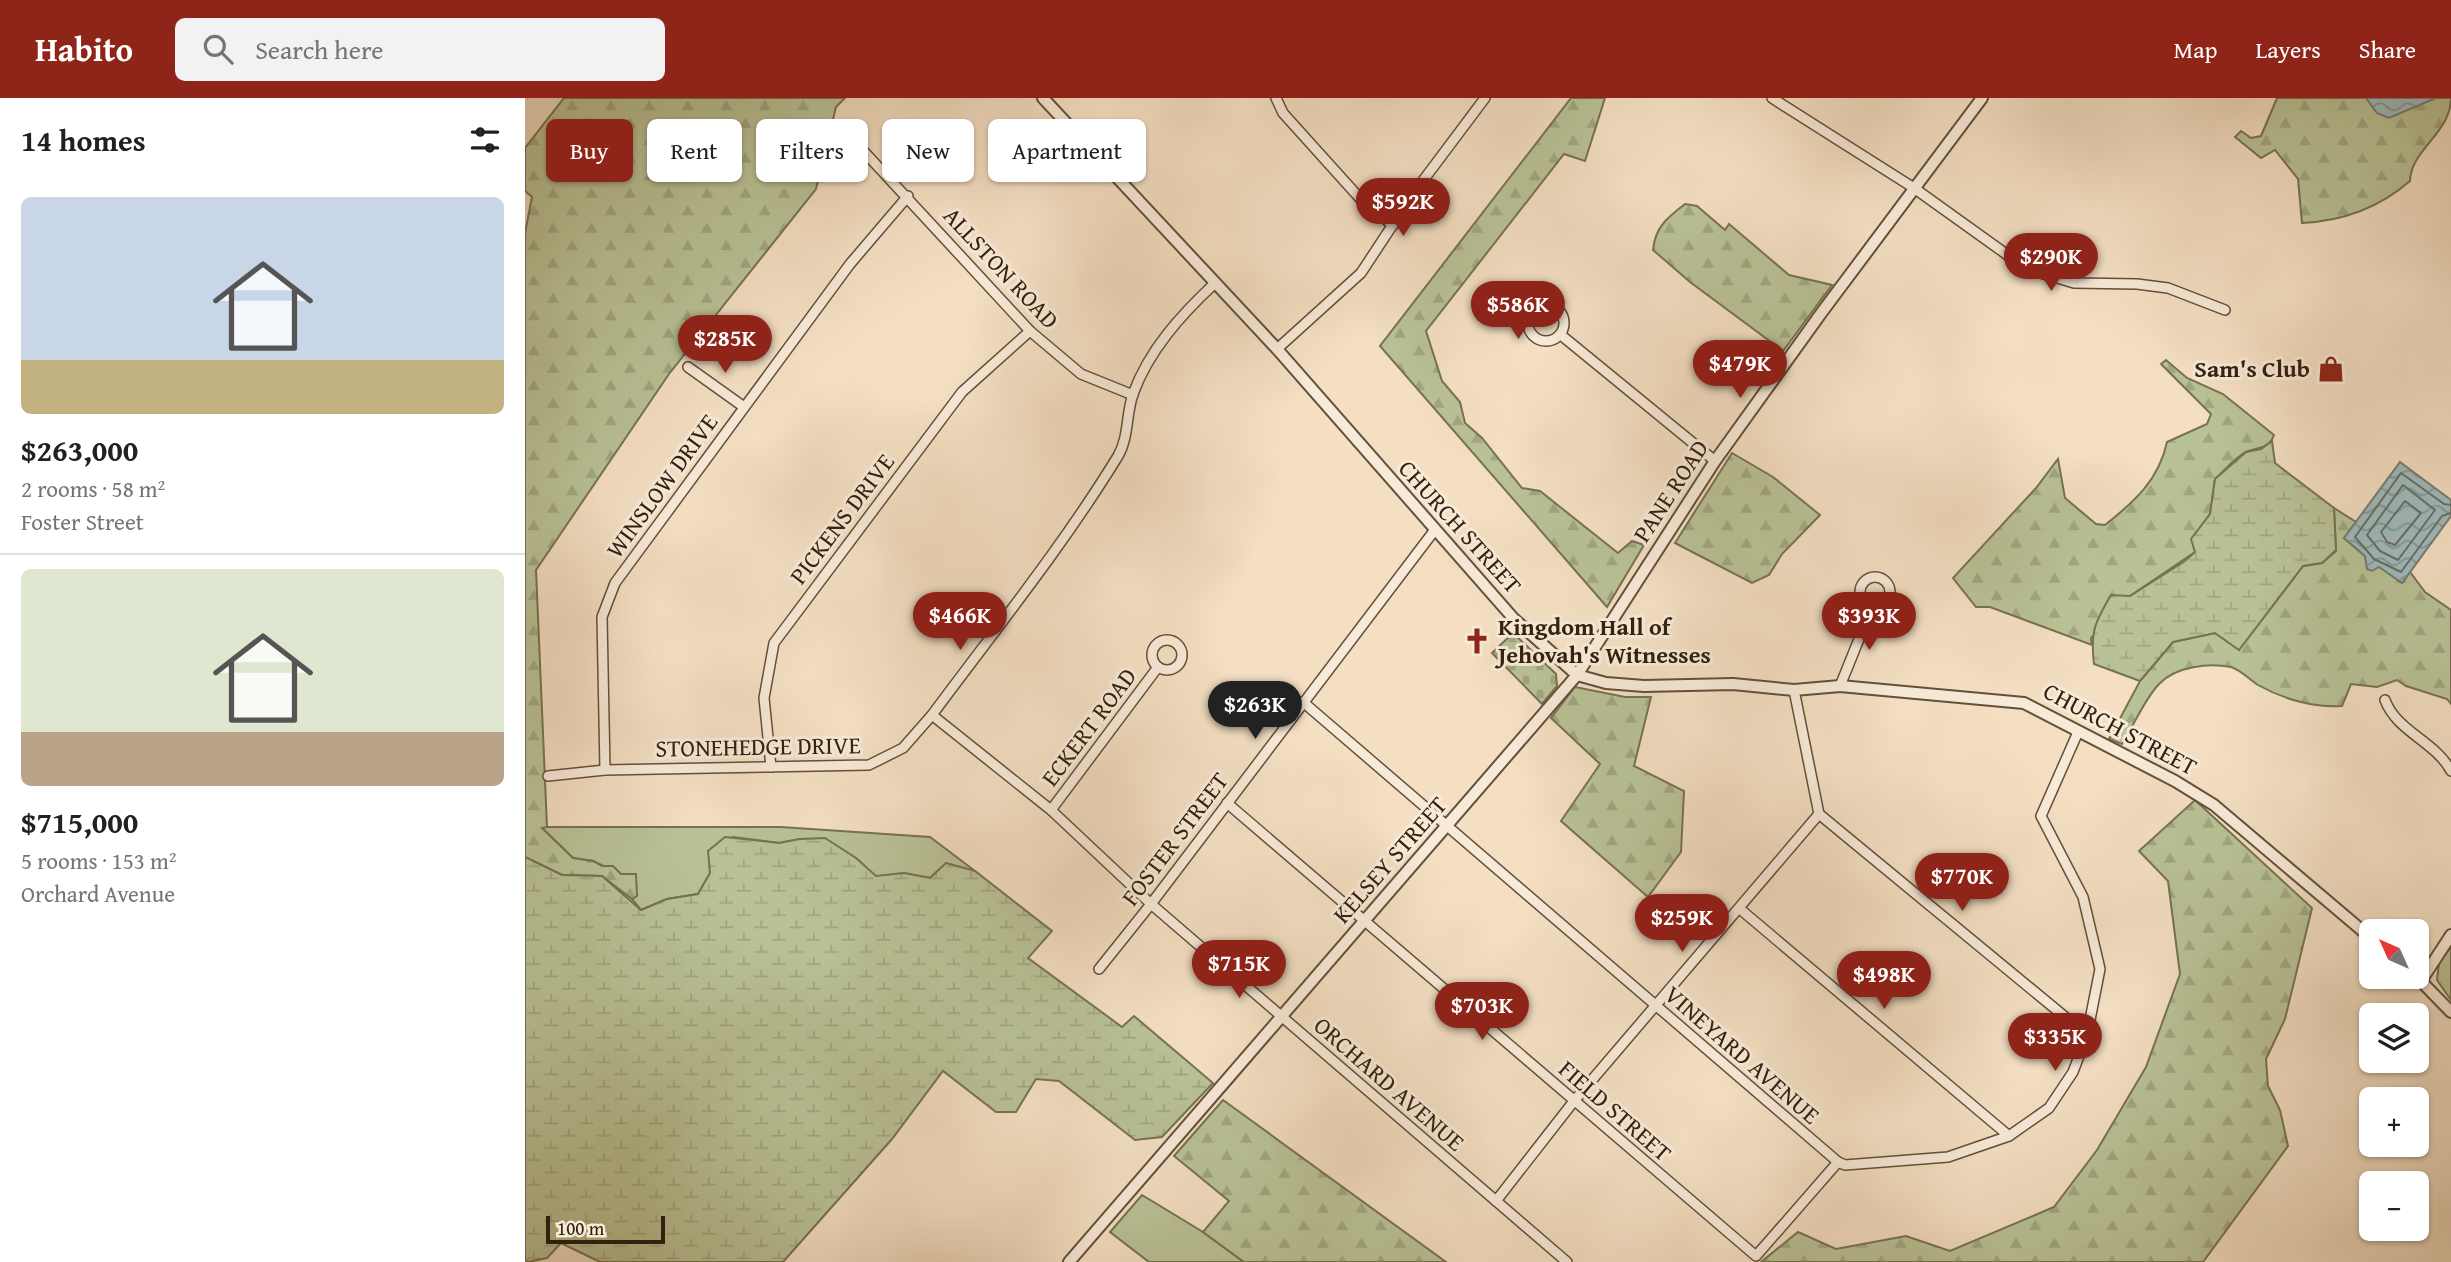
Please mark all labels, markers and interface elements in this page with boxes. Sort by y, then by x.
search box [175,18,665,81]
text: Habito [35,25,133,73]
icon: search [199,30,237,68]
text: Search here [255,30,383,69]
text: Map [2174,32,2217,67]
text: Layers [2255,32,2321,67]
text: Share [2359,32,2416,67]
text: 14 homes [21,118,146,162]
chip: Buy [546,119,633,182]
chip: Rent [647,119,742,182]
chip: Filters [756,119,868,182]
chip: New [882,119,974,182]
chip: Apartment [988,119,1146,182]
icon: filters [466,121,504,159]
pin: $592K [1354,178,1452,238]
text: $592K [1372,184,1434,217]
street label: ALLSTON ROAD [936,199,1067,336]
pin: $290K [2002,234,2100,293]
text: $290K [2020,239,2082,272]
icon: home [200,243,326,369]
pin: $586K [1469,282,1567,341]
text: $586K [1487,287,1549,320]
pin: $285K [676,316,774,375]
text: $285K [694,321,756,354]
pin: $479K [1691,341,1789,400]
text: $479K [1709,346,1771,379]
place label: Sam's Club [2194,351,2310,386]
shop icon: Sam's Club [2316,354,2346,384]
street label: WINSLOW DRIVE [597,406,726,565]
text: $263,000 [21,428,138,472]
street label: PANE ROAD [1624,433,1717,549]
street label: PICKENS DRIVE [781,446,903,592]
street label: CHURCH STREET [1391,452,1530,601]
text: 2 rooms · 58 m² [21,472,165,505]
text: Foster Street [21,505,144,538]
pin: $466K [911,592,1009,652]
pin: $393K [1820,592,1918,652]
text: $466K [929,598,991,631]
text: $393K [1838,598,1900,631]
place label: Kingdom Hall of Jehovah's Witnesses [1494,609,1711,672]
icon: home [200,615,326,741]
church icon: Kingdom Hall of Jehovah's Witnesses [1462,626,1492,656]
street label: ECKERT ROAD [1032,660,1145,793]
street label: CHURCH STREET [2037,673,2203,784]
pin: $263K [1206,682,1304,741]
text: $263K [1224,687,1286,720]
street label: STONEHEDGE DRIVE [655,727,861,766]
street label: FOSTER STREET [1113,765,1237,913]
street label: KELSEY STREET [1324,788,1455,931]
text: $715,000 [21,800,138,844]
text: 5 rooms · 153 m² [21,844,176,877]
pin: $770K [1913,854,2011,913]
text: $770K [1931,859,1993,892]
text: Orchard Avenue [21,877,175,910]
pin: $259K [1633,894,1731,954]
text: $259K [1651,900,1713,933]
north arrow [2359,919,2429,989]
map controls [2359,919,2429,1241]
pin: $715K [1190,940,1288,1000]
text: $715K [1208,946,1270,979]
pin: $498K [1835,951,1933,1011]
text: $498K [1853,957,1915,990]
street label: VINEYARD AVENUE [1657,977,1828,1132]
pin: $703K [1433,982,1531,1042]
text: $703K [1451,988,1513,1021]
button: layers [2359,1003,2429,1073]
street label: ORCHARD AVENUE [1306,1008,1472,1159]
pin: $335K [2006,1014,2104,1073]
text: $335K [2024,1019,2086,1052]
street label: FIELD STREET [1551,1052,1679,1170]
button: + [2359,1087,2429,1157]
button: − [2359,1171,2429,1241]
scale bar [546,1213,665,1245]
text: 100 m [557,1214,604,1242]

